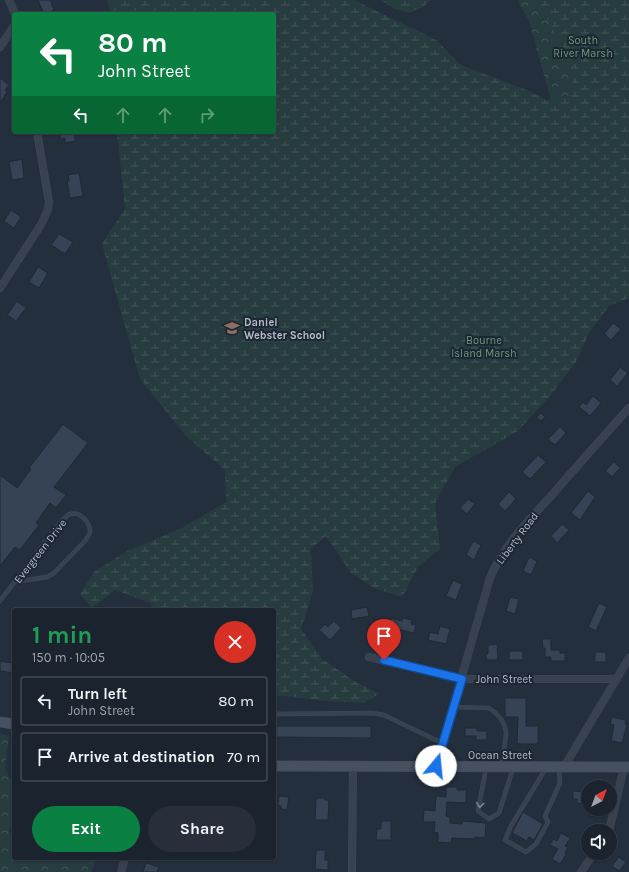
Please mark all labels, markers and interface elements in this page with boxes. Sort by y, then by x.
text: 80 m [98,26,167,59]
icon: left [32,28,84,80]
park label: South River Marsh [553,34,613,60]
text: John Street [98,60,191,82]
icon: left [70,104,92,126]
icon: ahead [112,104,134,126]
icon: ahead [154,104,176,126]
icon: right [196,104,218,126]
place label: Daniel Webster School [244,316,325,342]
school or university icon: Daniel Webster School [223,319,241,337]
park label: Bourne Island Marsh [451,334,517,360]
street label: Liberty Road [494,510,541,567]
street label: Evergreen Drive [11,516,70,586]
pin [367,619,401,660]
text: 1 min [32,621,92,649]
button: close [214,621,256,663]
icon: arrive [373,625,395,647]
text: 150 m · 10:05 [32,650,105,665]
street label: John Street [476,673,532,686]
text: Turn left [68,685,127,703]
icon: left [34,690,56,712]
text: 80 m [218,692,254,710]
text: John Street [68,703,135,718]
position arrow [415,745,457,787]
icon: arrive [34,746,56,768]
text: Arrive at destination [68,748,215,766]
text: 70 m [227,748,260,766]
street label: Ocean Street [468,749,532,762]
north arrow [581,780,617,816]
map controls [581,780,617,860]
one-way arrow [475,802,484,808]
button: Exit [32,806,140,852]
button: Share [148,806,256,852]
button: sound [581,824,617,860]

